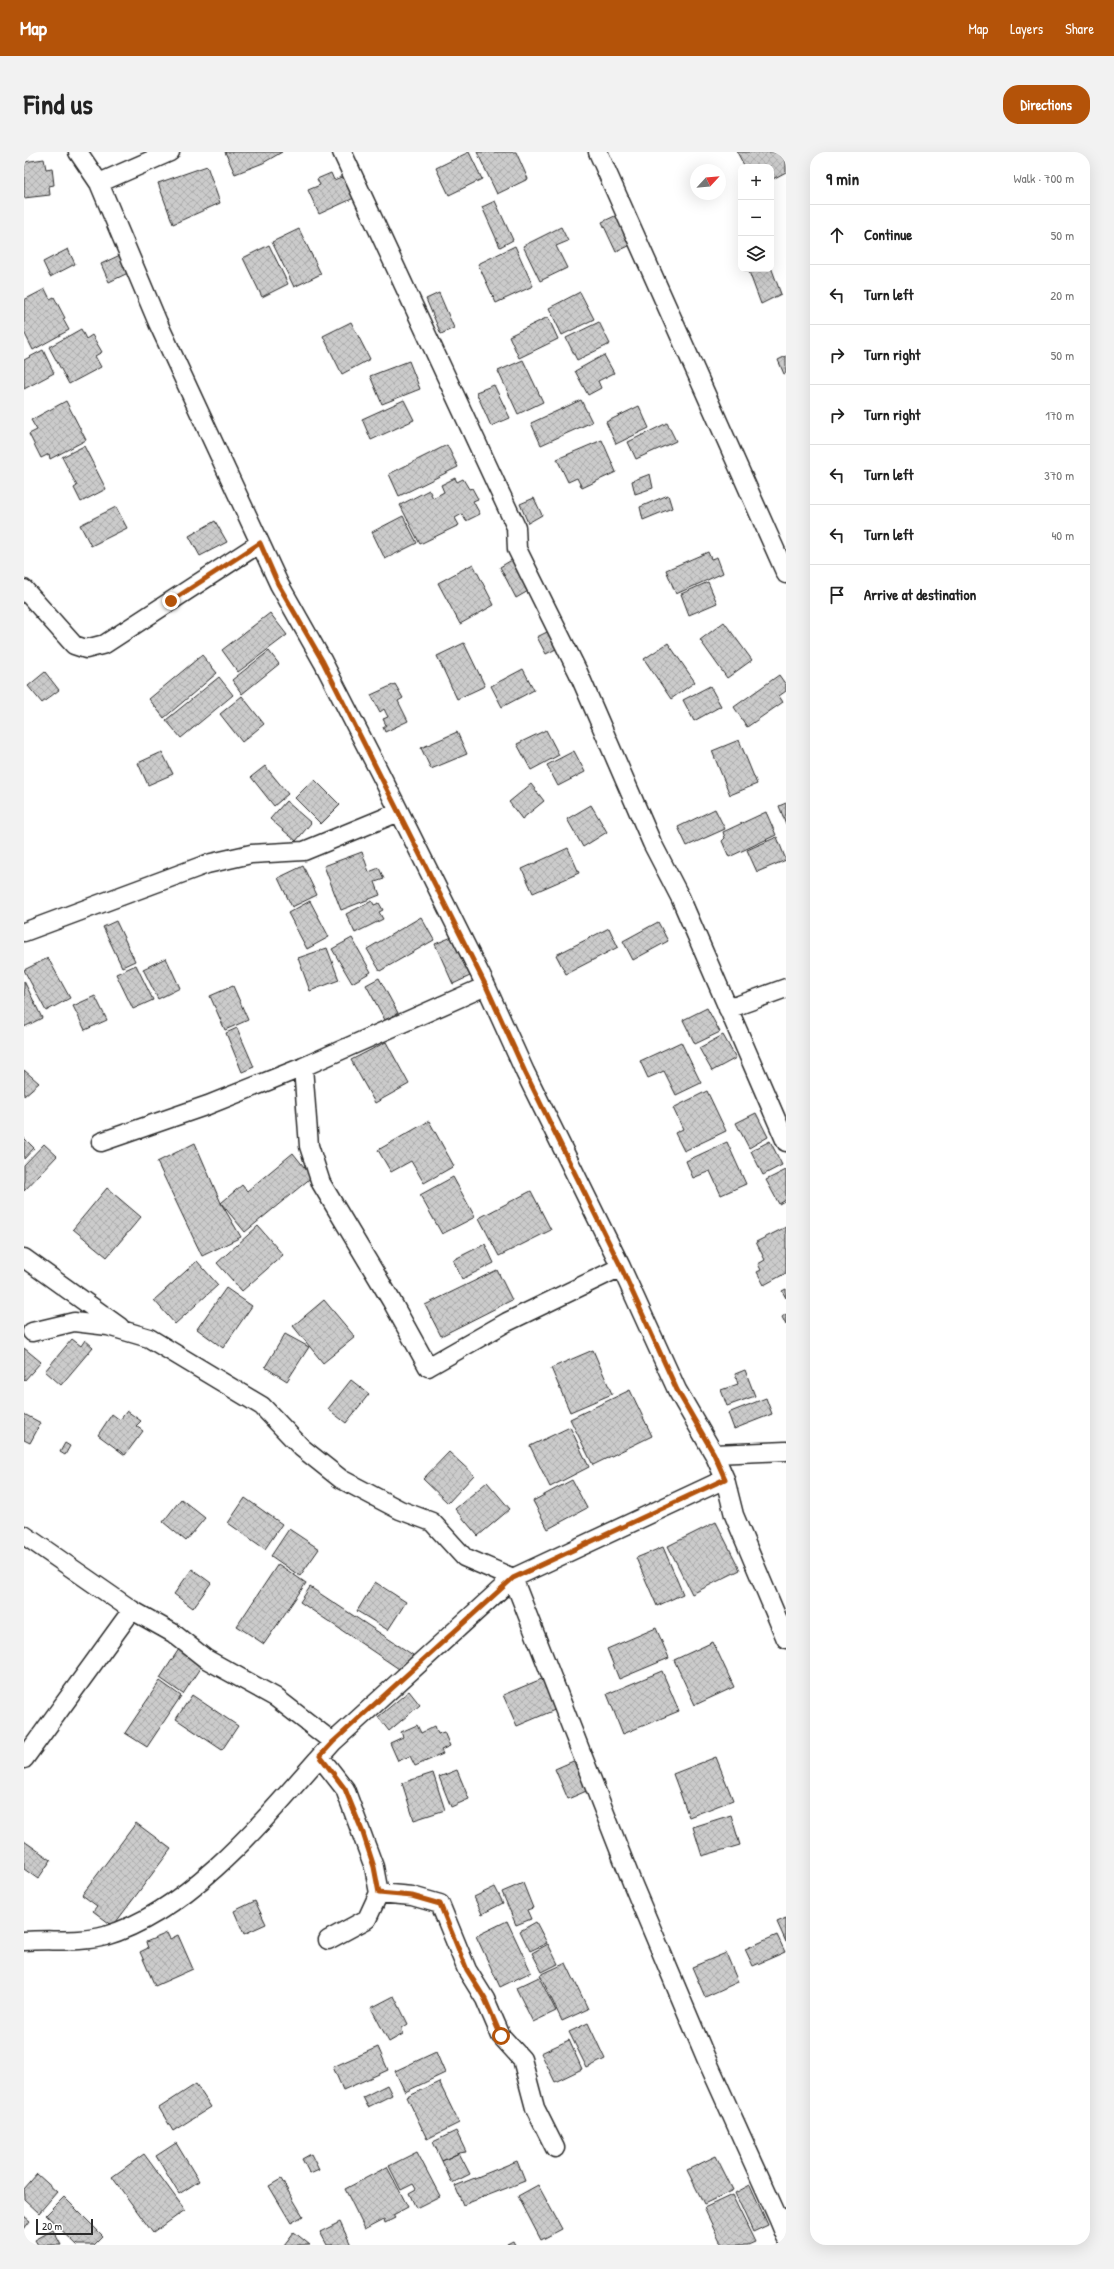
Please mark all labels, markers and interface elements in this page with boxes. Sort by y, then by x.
text: Map [20,15,47,41]
text: Map [968,19,988,38]
text: Layers [1010,19,1043,38]
text: Share [1065,19,1094,38]
text: Find us [24,85,93,123]
button: Directions [1003,85,1090,124]
north arrow [690,164,726,200]
map controls [738,164,774,272]
button: + [738,164,774,200]
text: 9 min [826,167,859,190]
text: Walk · 700 m [1014,169,1074,187]
button: − [738,200,774,236]
icon: ahead [826,224,848,246]
text: Continue [864,224,912,245]
text: 50 m [1051,226,1074,244]
button: layers [738,236,774,272]
icon: left [826,284,848,306]
text: Turn left [864,284,914,305]
text: 20 m [1050,286,1074,304]
icon: right [826,344,848,366]
text: Turn right [864,344,920,365]
text: 50 m [1051,346,1074,364]
icon: right [826,404,848,426]
text: Turn right [864,404,920,425]
text: 170 m [1045,406,1074,424]
icon: left [826,464,848,486]
text: Turn left [864,464,914,485]
text: 370 m [1044,466,1074,484]
icon: left [826,524,848,546]
text: Turn left [864,524,914,545]
text: 40 m [1051,526,1074,544]
icon: arrive [826,584,848,606]
text: Arrive at destination [864,584,976,605]
route end [162,592,180,610]
route start [492,2027,510,2045]
scale bar [36,2217,93,2236]
text: 20 m [42,2219,62,2233]

